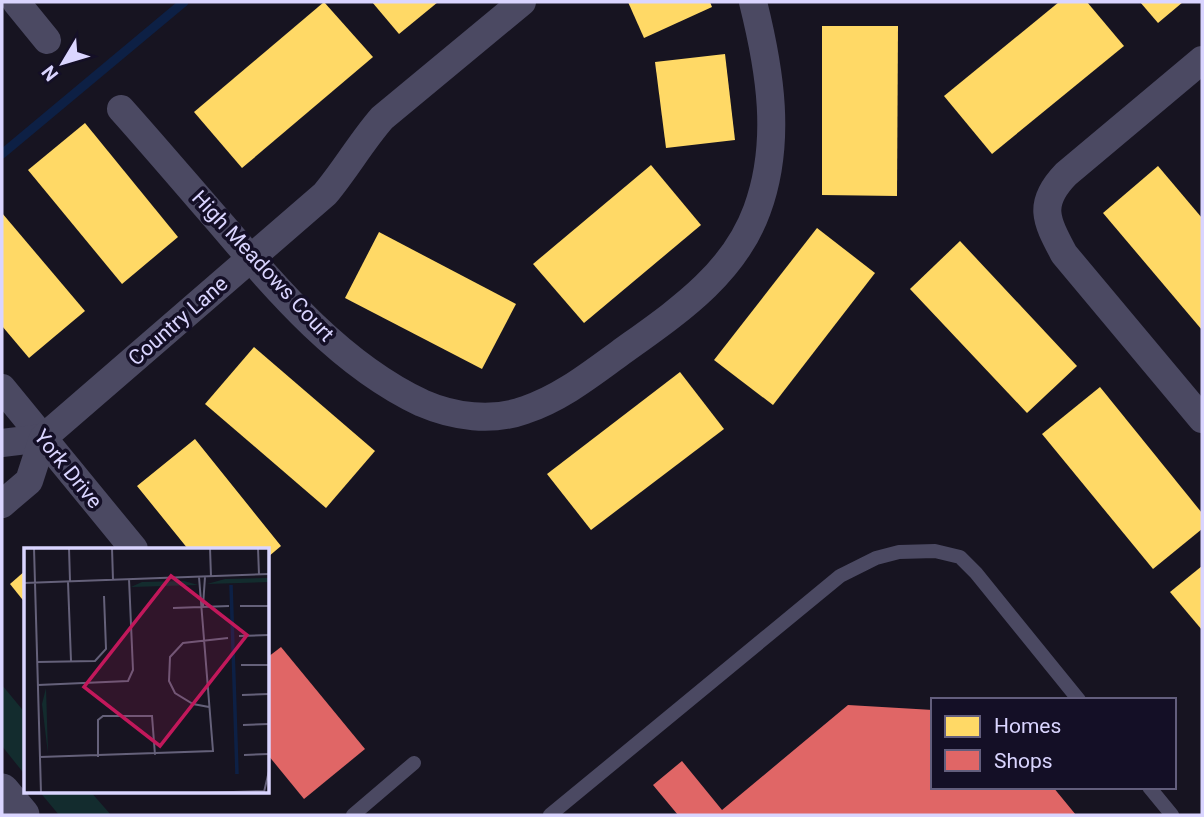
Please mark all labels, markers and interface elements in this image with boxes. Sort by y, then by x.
north arrow [28,28,98,98]
text: N [37,61,63,86]
street label: High Meadows Court [187,186,339,346]
street label: Country Lane [123,271,233,371]
street label: York Drive [29,425,107,513]
inset map [24,548,270,792]
legend [931,698,1176,789]
text: Homes [994,714,1061,738]
text: Shops [994,749,1053,773]

